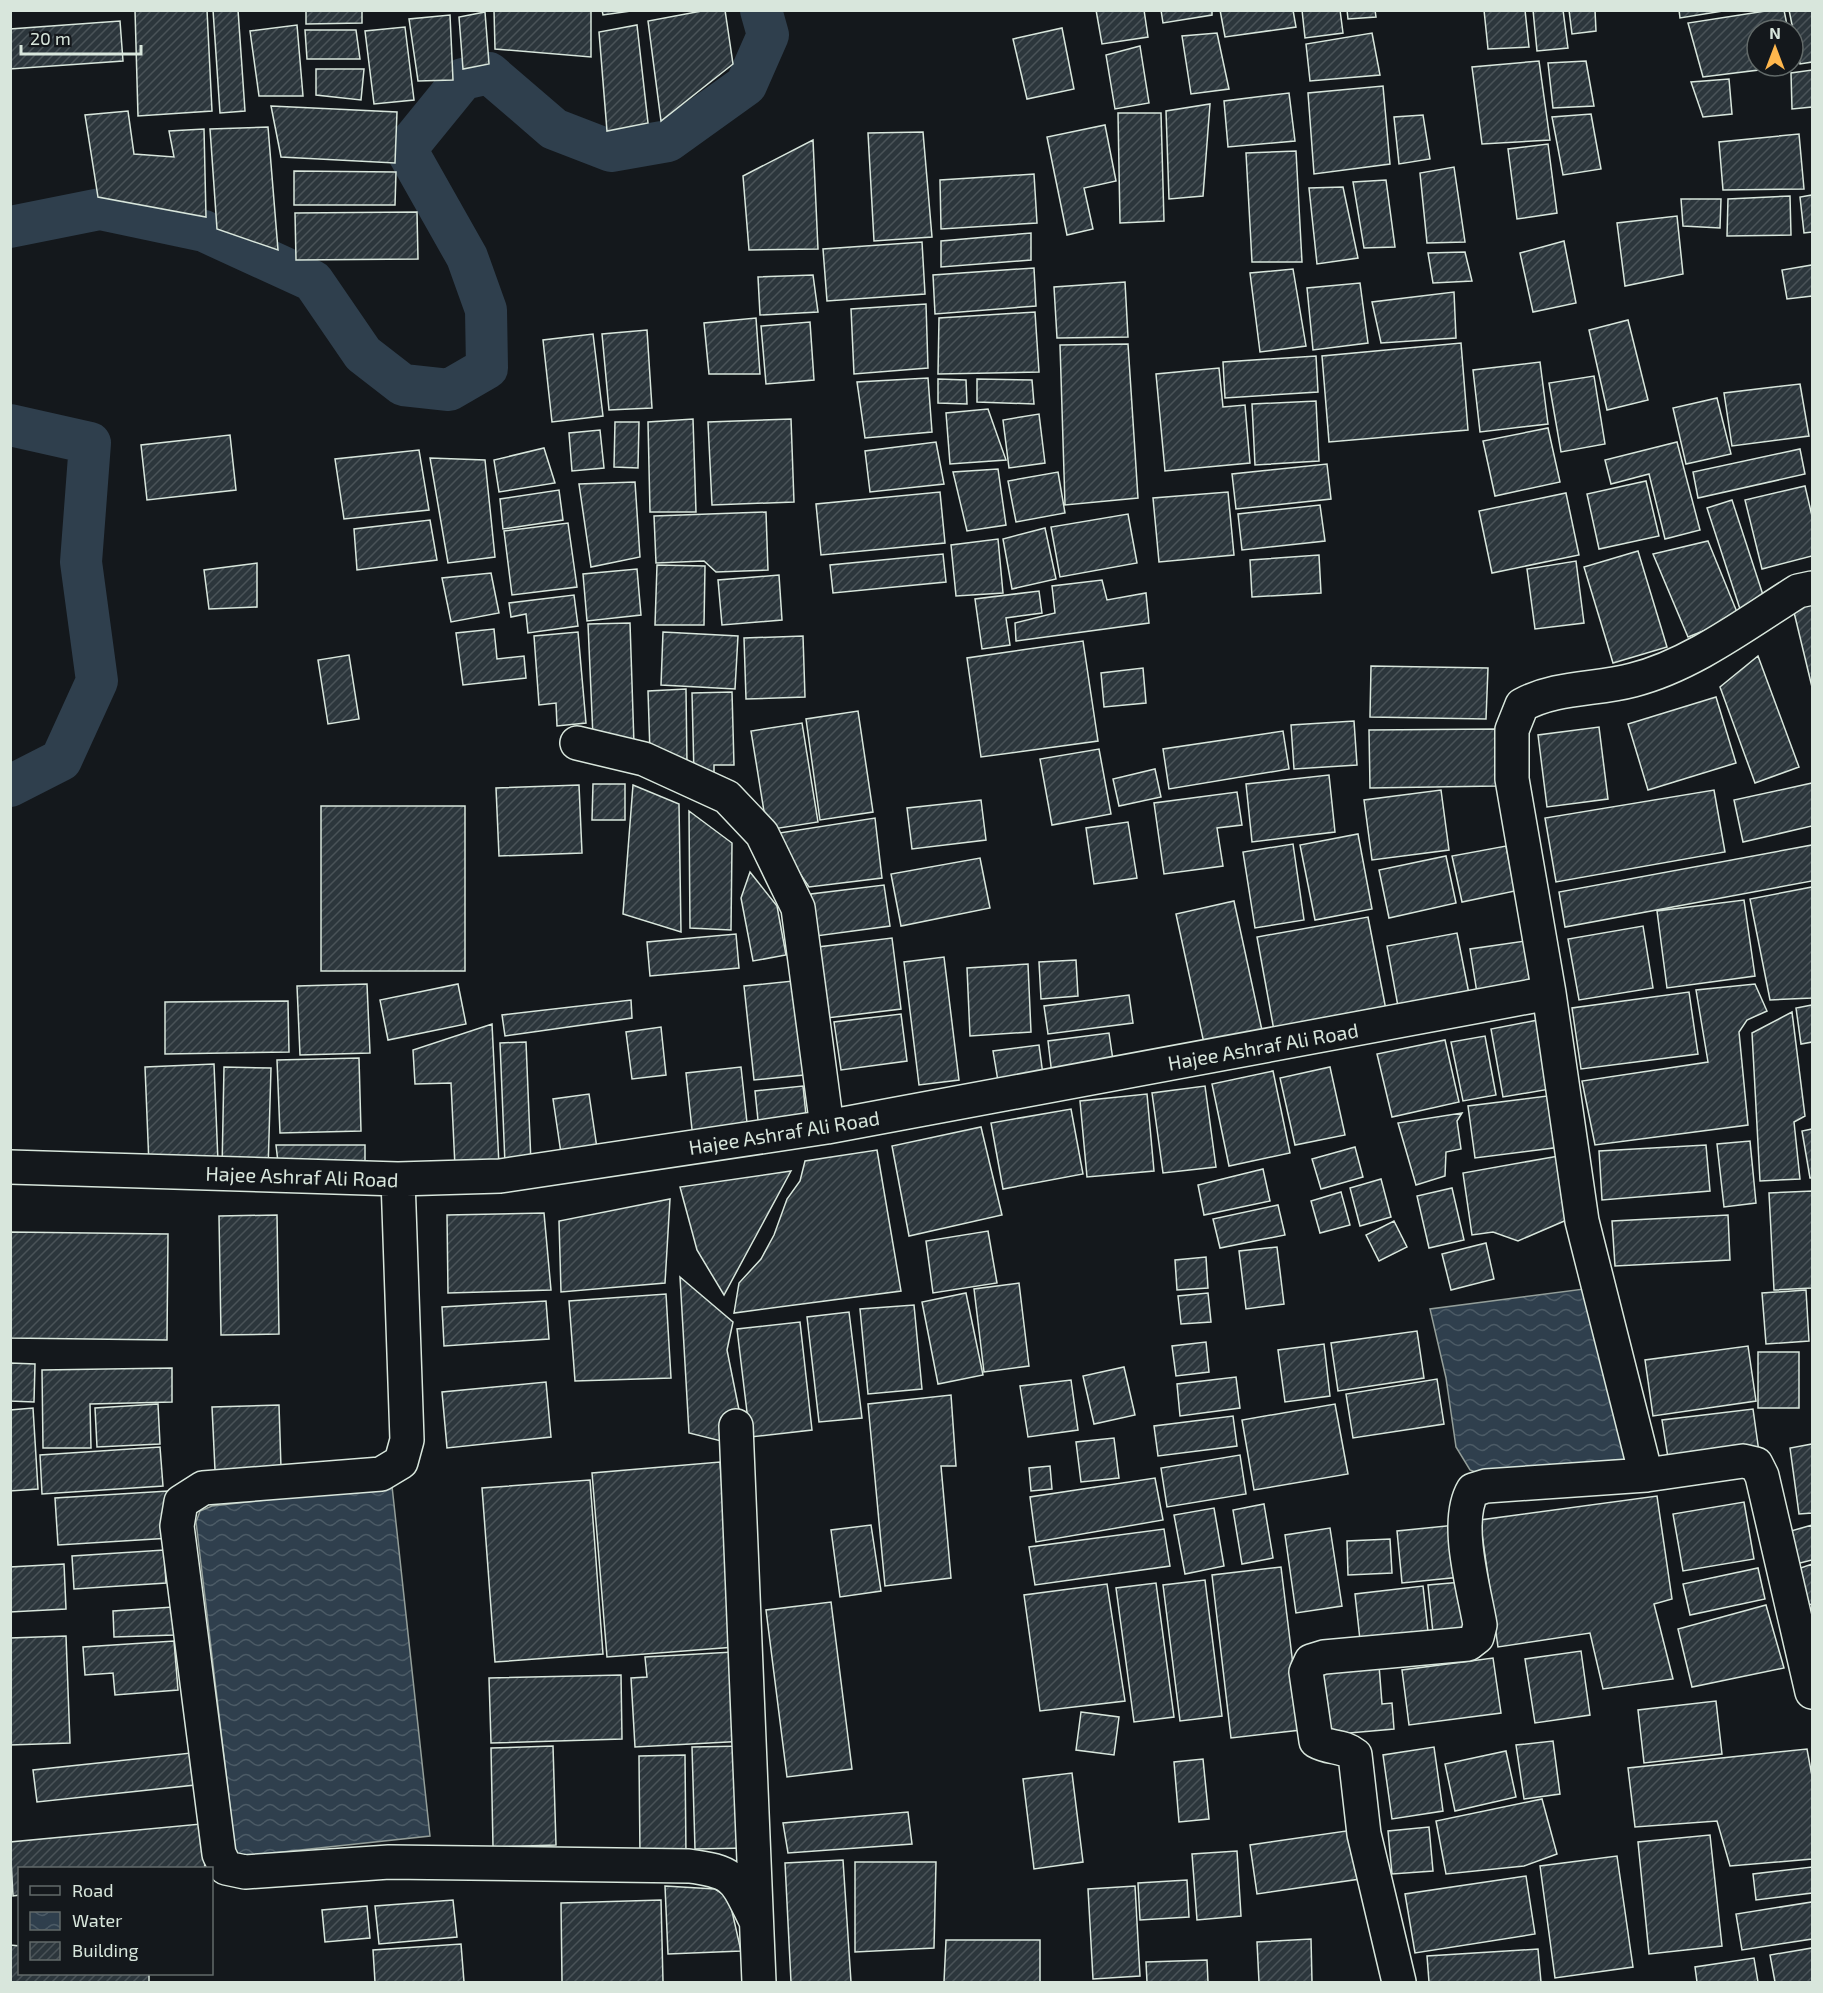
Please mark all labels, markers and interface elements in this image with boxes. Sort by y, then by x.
scale bar [21,18,141,56]
north arrow [1745,18,1805,78]
text: N [1769,23,1781,42]
text: 20 m [30,27,71,49]
street label: Hajee Ashraf Ali Road [1166,1017,1360,1075]
street label: Hajee Ashraf Ali Road [687,1105,881,1159]
street label: Hajee Ashraf Ali Road [205,1161,399,1191]
legend [18,1867,213,1975]
text: Road [72,1879,113,1901]
text: Water [72,1909,122,1931]
text: Building [72,1939,139,1961]

